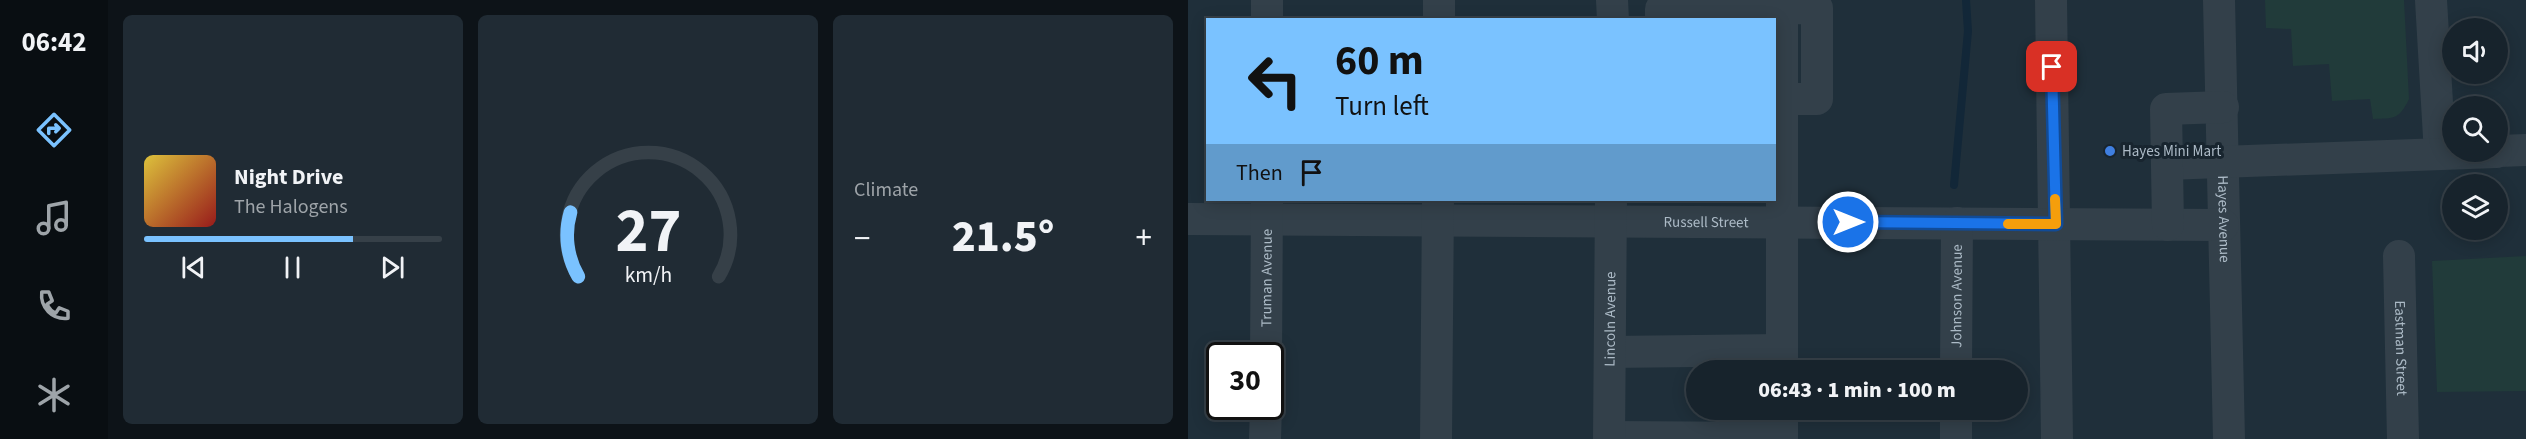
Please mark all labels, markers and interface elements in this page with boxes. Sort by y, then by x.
map controls [2442,18,2508,240]
button: sound [2442,18,2508,84]
text: 06:42 [21,23,87,62]
text: 60 m [1335,31,1424,91]
pin [2026,41,2077,92]
icon: left [1236,42,1314,120]
icon: arrive [2035,50,2068,83]
text: Turn left [1335,87,1429,126]
button: search [2442,96,2508,162]
icon: directions [33,109,75,151]
place label: Hayes Mini Mart [2122,141,2221,162]
marker: Hayes Mini Mart [2103,144,2117,158]
icon: arrive [1295,156,1328,189]
text: Then [1236,157,1283,189]
text: Night Drive [234,161,343,193]
button: layers [2442,174,2508,240]
street label: Hayes Avenue [2212,175,2235,263]
text: Climate [854,176,918,204]
text: 27 [615,187,681,276]
position arrow [1816,190,1880,254]
text: The Halogens [234,193,348,221]
icon: music [33,197,75,239]
text: 21.5° [952,205,1054,269]
street label: Russell Street [1663,211,1749,233]
text: − [854,215,870,262]
text: + [1136,215,1152,262]
street label: Truman Avenue [1256,229,1277,327]
street label: Johnson Avenue [1946,244,1967,348]
icon: previous [177,251,210,284]
icon: pause [276,251,309,284]
icon: next [376,251,409,284]
text: km/h [624,260,672,291]
street label: Lincoln Avenue [1599,271,1621,367]
icon: phone [33,285,75,327]
street label: Eastman Street [2389,300,2413,396]
speed limit sign: 30 [1206,342,1284,420]
icon: climate [33,374,75,416]
text: 06:43 · 1 min · 100 m [1758,374,1956,406]

